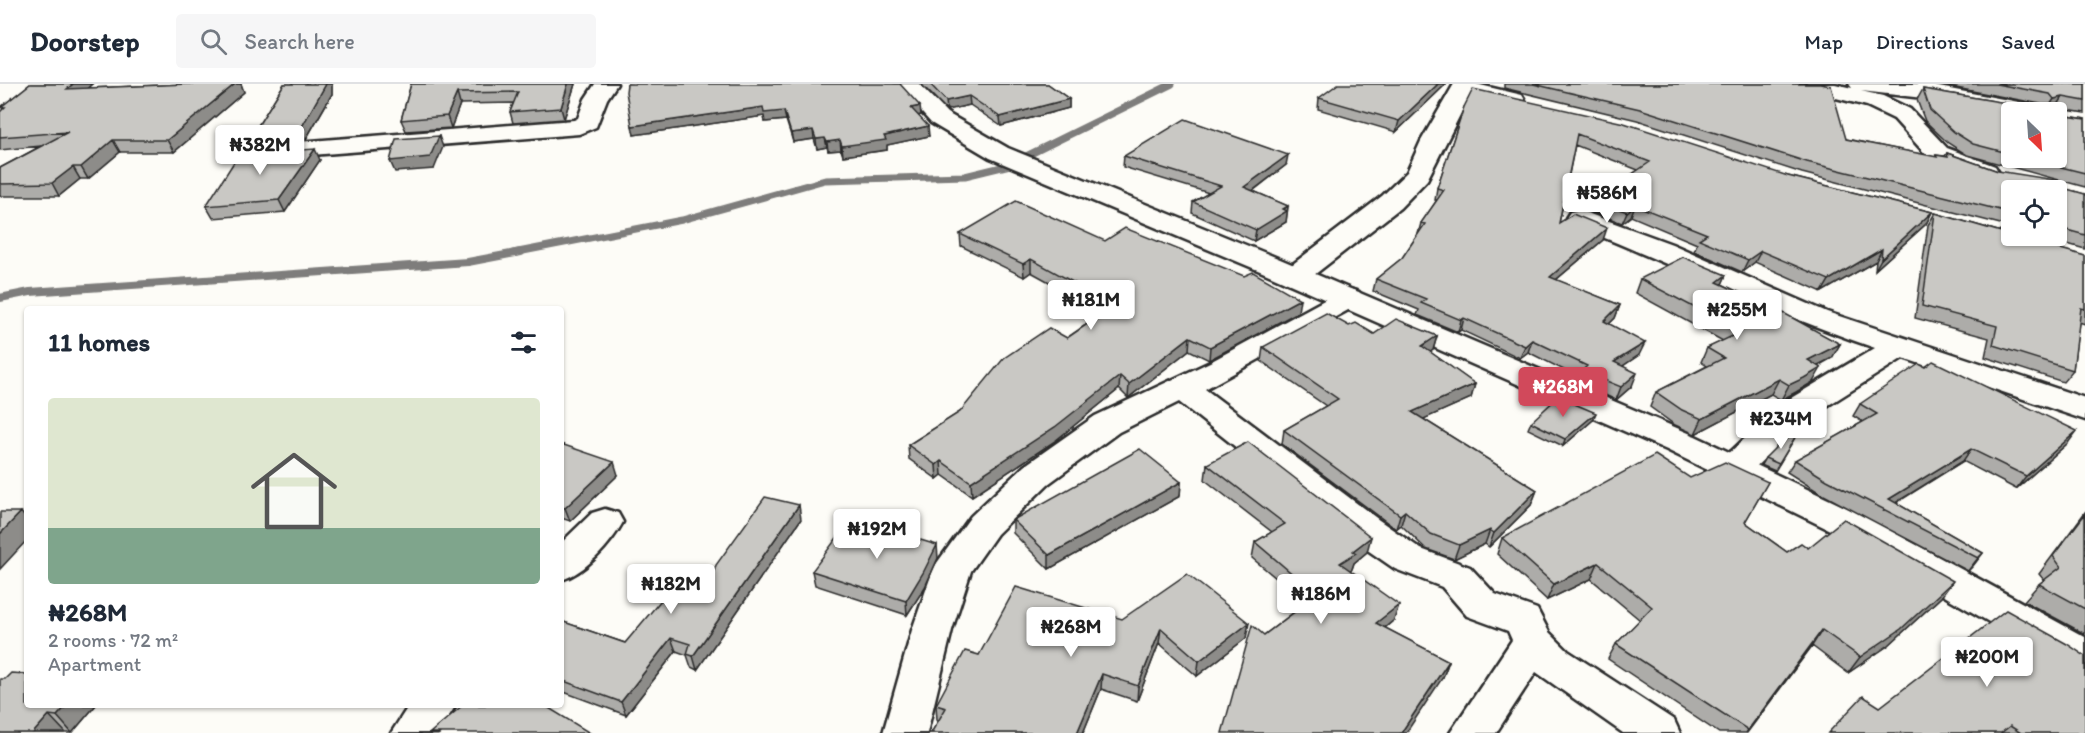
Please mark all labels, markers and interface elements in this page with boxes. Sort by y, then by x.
search box [176,14,596,68]
text: Doorstep [30,24,140,58]
icon: search [197,25,230,58]
text: Search here [245,28,355,55]
text: Map [1805,29,1843,54]
text: Directions [1876,29,1968,54]
text: Saved [2001,29,2055,54]
north arrow [2001,102,2067,168]
map controls [2001,102,2067,246]
pin: ₦382M [218,125,302,176]
text: ₦382M [229,132,291,156]
pin: ₦586M [1565,173,1649,224]
text: ₦586M [1576,180,1638,204]
button: locate [2001,180,2067,246]
pin: ₦181M [1049,280,1133,331]
text: ₦181M [1062,287,1120,311]
pin: ₦255M [1695,290,1779,341]
text: ₦255M [1707,297,1767,321]
text: 11 homes [48,326,150,358]
icon: filters [507,326,540,359]
pin: ₦268M [1521,367,1605,418]
text: ₦268M [1532,374,1594,398]
pin: ₦234M [1739,399,1823,450]
text: ₦234M [1750,406,1812,430]
icon: home [240,437,348,545]
pin: ₦192M [835,509,919,560]
text: ₦192M [847,516,907,540]
pin: ₦182M [629,564,713,615]
text: ₦182M [641,571,701,595]
pin: ₦186M [1279,574,1363,625]
text: ₦186M [1291,581,1351,605]
text: ₦268M [48,596,127,628]
pin: ₦268M [1029,607,1113,658]
text: ₦268M [1040,614,1102,638]
text: 2 rooms · 72 m² [48,628,178,652]
pin: ₦200M [1945,637,2029,688]
text: ₦200M [1955,644,2019,668]
text: Apartment [48,652,141,676]

